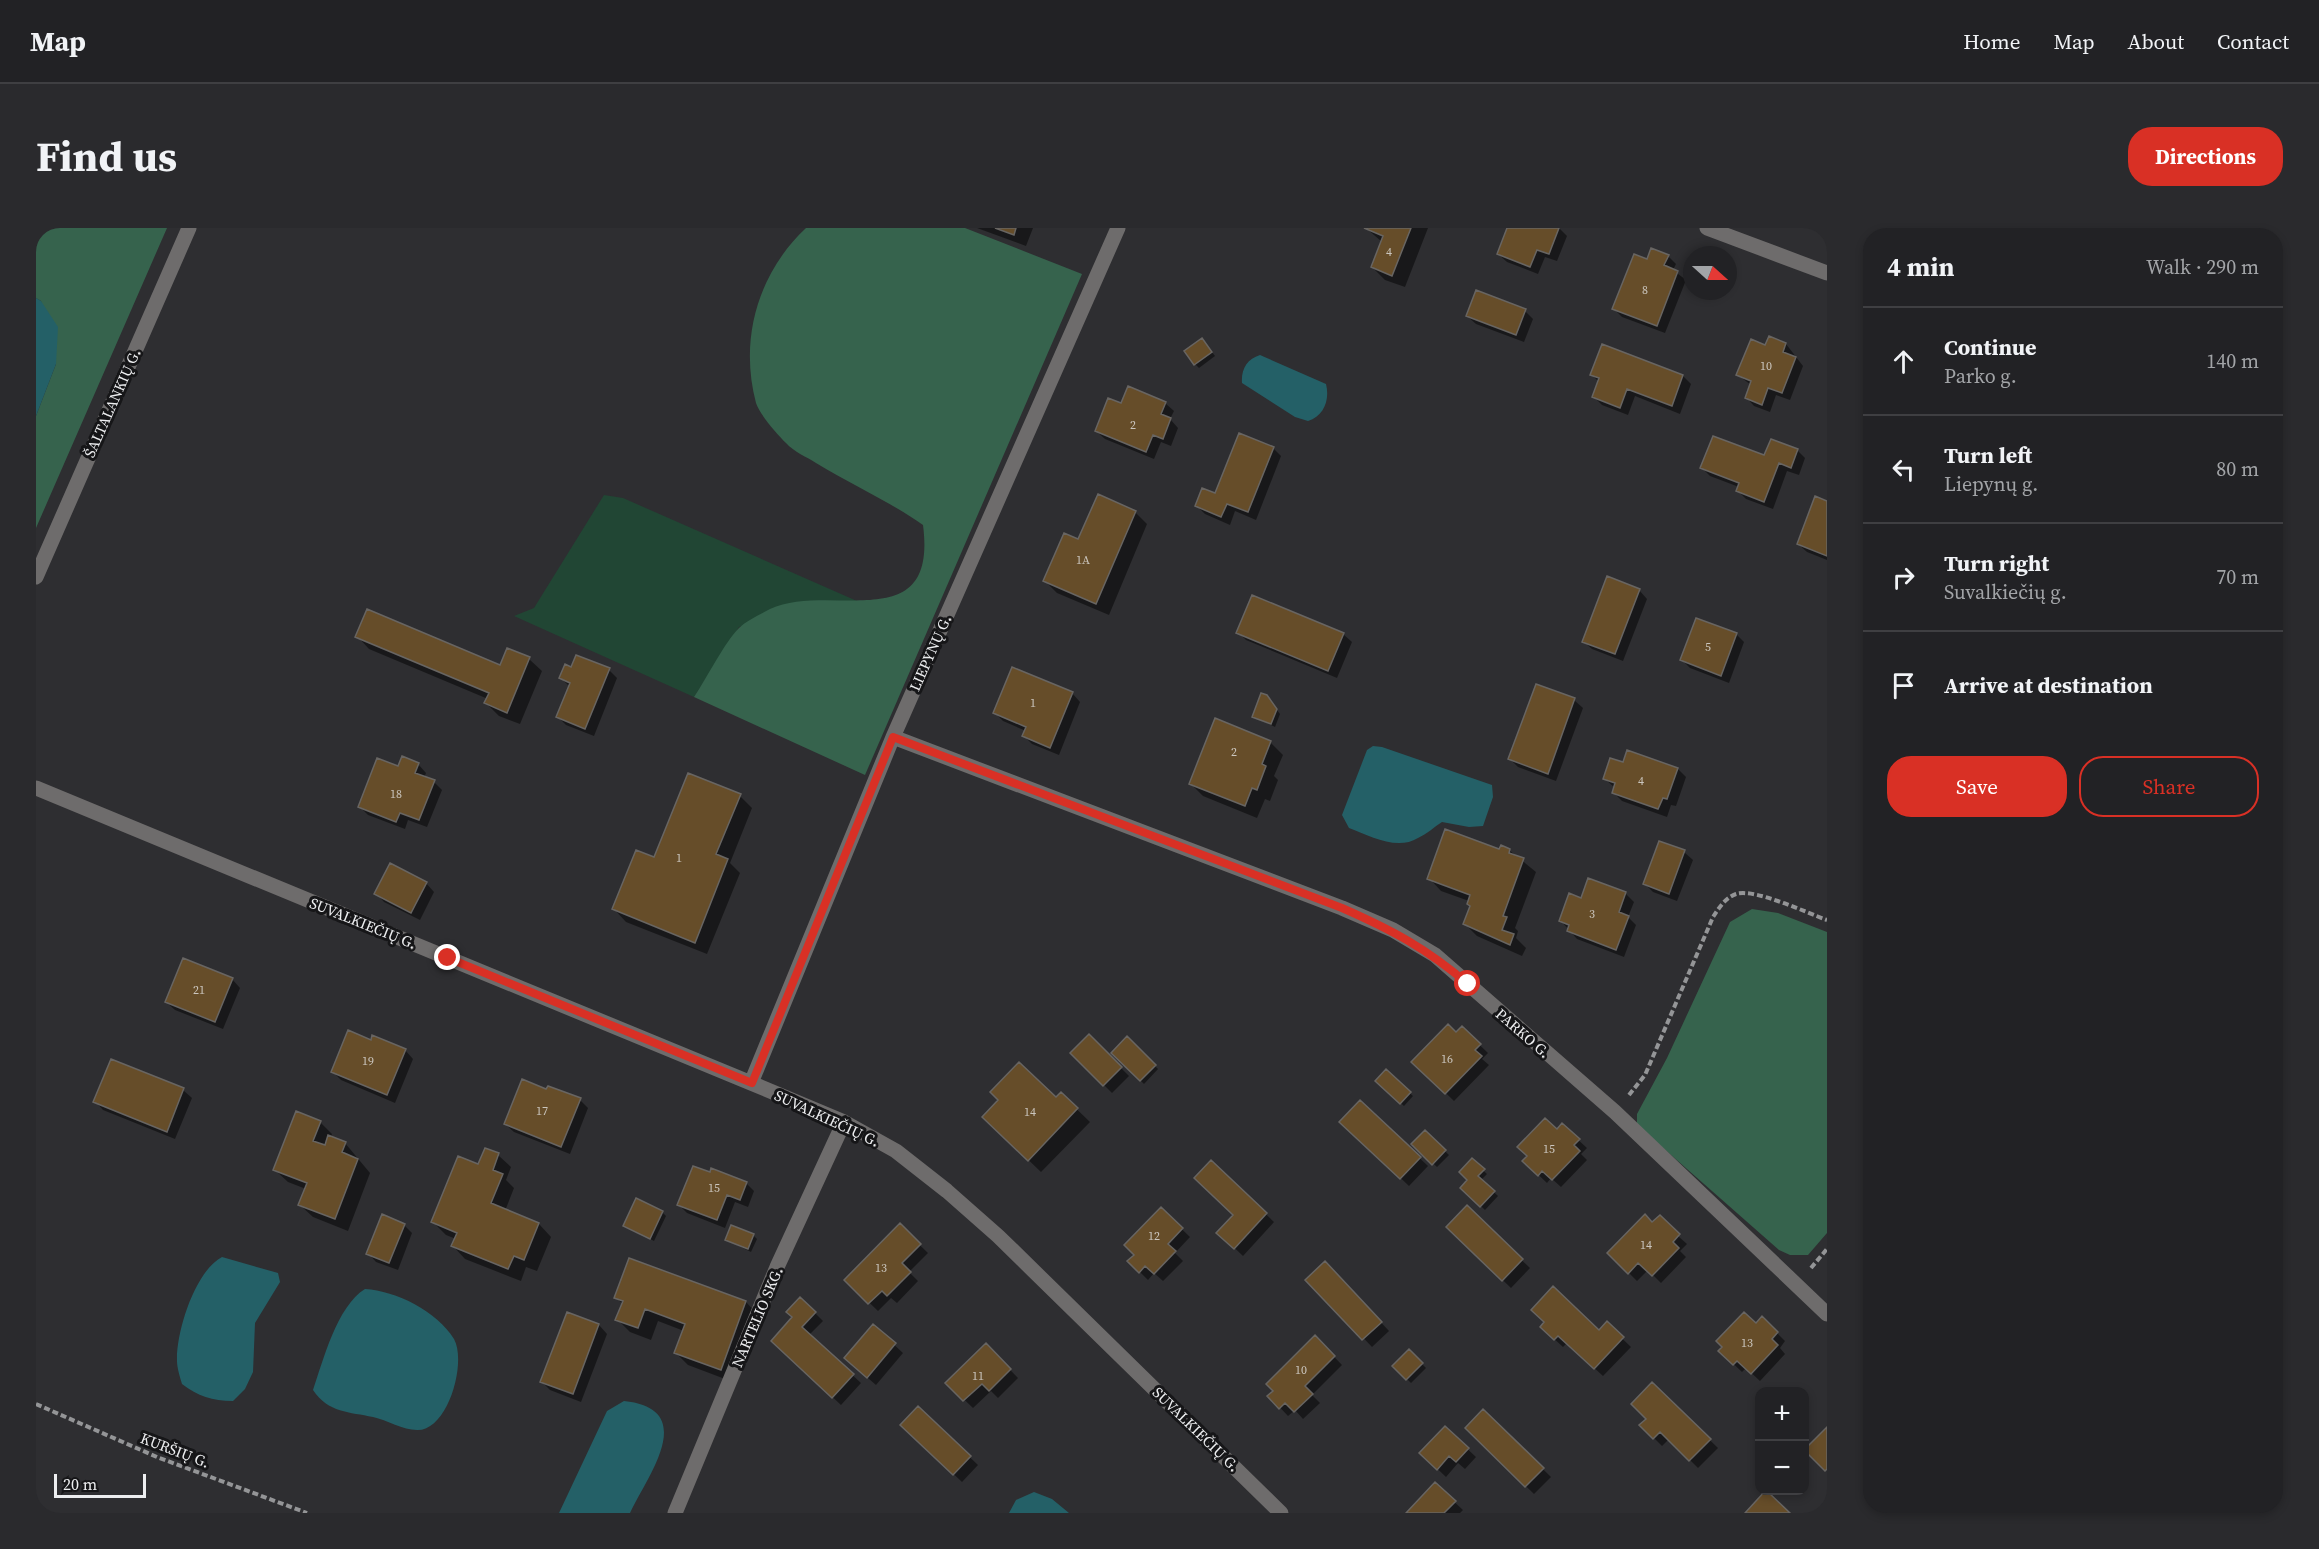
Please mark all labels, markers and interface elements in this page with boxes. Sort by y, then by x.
text: Map [30,22,86,60]
text: Home [1963,27,2021,56]
text: Map [2054,27,2095,56]
text: About [2128,27,2184,56]
text: Contact [2217,27,2289,56]
text: Find us [36,127,177,185]
button: Directions [2128,127,2283,186]
house number: 4 [1386,244,1392,260]
north arrow [1683,246,1737,300]
text: 4 min [1887,249,1954,285]
text: Walk · 290 m [2146,253,2259,281]
house number: 8 [1642,282,1648,298]
text: Continue [1944,332,2037,362]
street label: ŠALTALANKIŲ G. [79,345,145,461]
icon: ahead [1887,345,1920,378]
text: 140 m [2206,347,2259,375]
house number: 10 [1760,358,1772,374]
text: Parko g. [1944,362,2017,390]
house number: 2 [1130,417,1136,433]
text: Turn left [1944,440,2032,470]
icon: left [1887,453,1920,486]
text: 80 m [2216,455,2259,483]
text: Liepynų g. [1944,470,2038,498]
text: Turn right [1944,548,2049,578]
house number: 1A [1076,552,1090,568]
icon: right [1887,561,1920,594]
text: 70 m [2216,563,2259,591]
text: Suvalkiečių g. [1944,578,2067,606]
street label: LIEPYNŲ G. [904,612,956,694]
house number: 5 [1705,639,1711,655]
icon: arrive [1887,669,1920,702]
text: Arrive at destination [1944,670,2153,700]
house number: 1 [1030,695,1036,711]
house number: 2 [1231,744,1237,760]
button: Save [1887,756,2067,817]
button: Share [2079,756,2259,817]
house number: 4 [1638,773,1644,789]
house number: 18 [390,786,402,802]
house number: 1 [676,850,682,866]
street label: SUVALKIEČIŲ G. [307,892,419,954]
house number: 3 [1589,906,1595,922]
route end [434,944,460,970]
route start [1454,970,1480,996]
house number: 21 [193,982,205,998]
street label: PARKO G. [1491,1004,1555,1062]
house number: 16 [1441,1051,1453,1067]
house number: 19 [362,1053,374,1069]
street label: SUVALKIEČIŲ G. [771,1085,883,1151]
house number: 17 [536,1103,548,1119]
house number: 14 [1024,1104,1036,1120]
house number: 15 [1543,1141,1555,1157]
house number: 15 [708,1180,720,1196]
house number: 12 [1148,1228,1160,1244]
house number: 14 [1640,1237,1652,1253]
house number: 13 [875,1260,887,1276]
street label: NARTELIO SKG. [726,1264,788,1370]
house number: 13 [1741,1335,1753,1351]
house number: 10 [1295,1362,1307,1378]
house number: 11 [972,1368,984,1384]
street label: SUVALKIEČIŲ G. [1148,1382,1244,1476]
map controls [1755,1387,1809,1495]
button: + [1755,1387,1809,1441]
street label: KURŠIŲ G. [137,1427,213,1473]
button: − [1755,1441,1809,1495]
scale bar [54,1471,146,1498]
text: 20 m [63,1473,97,1495]

